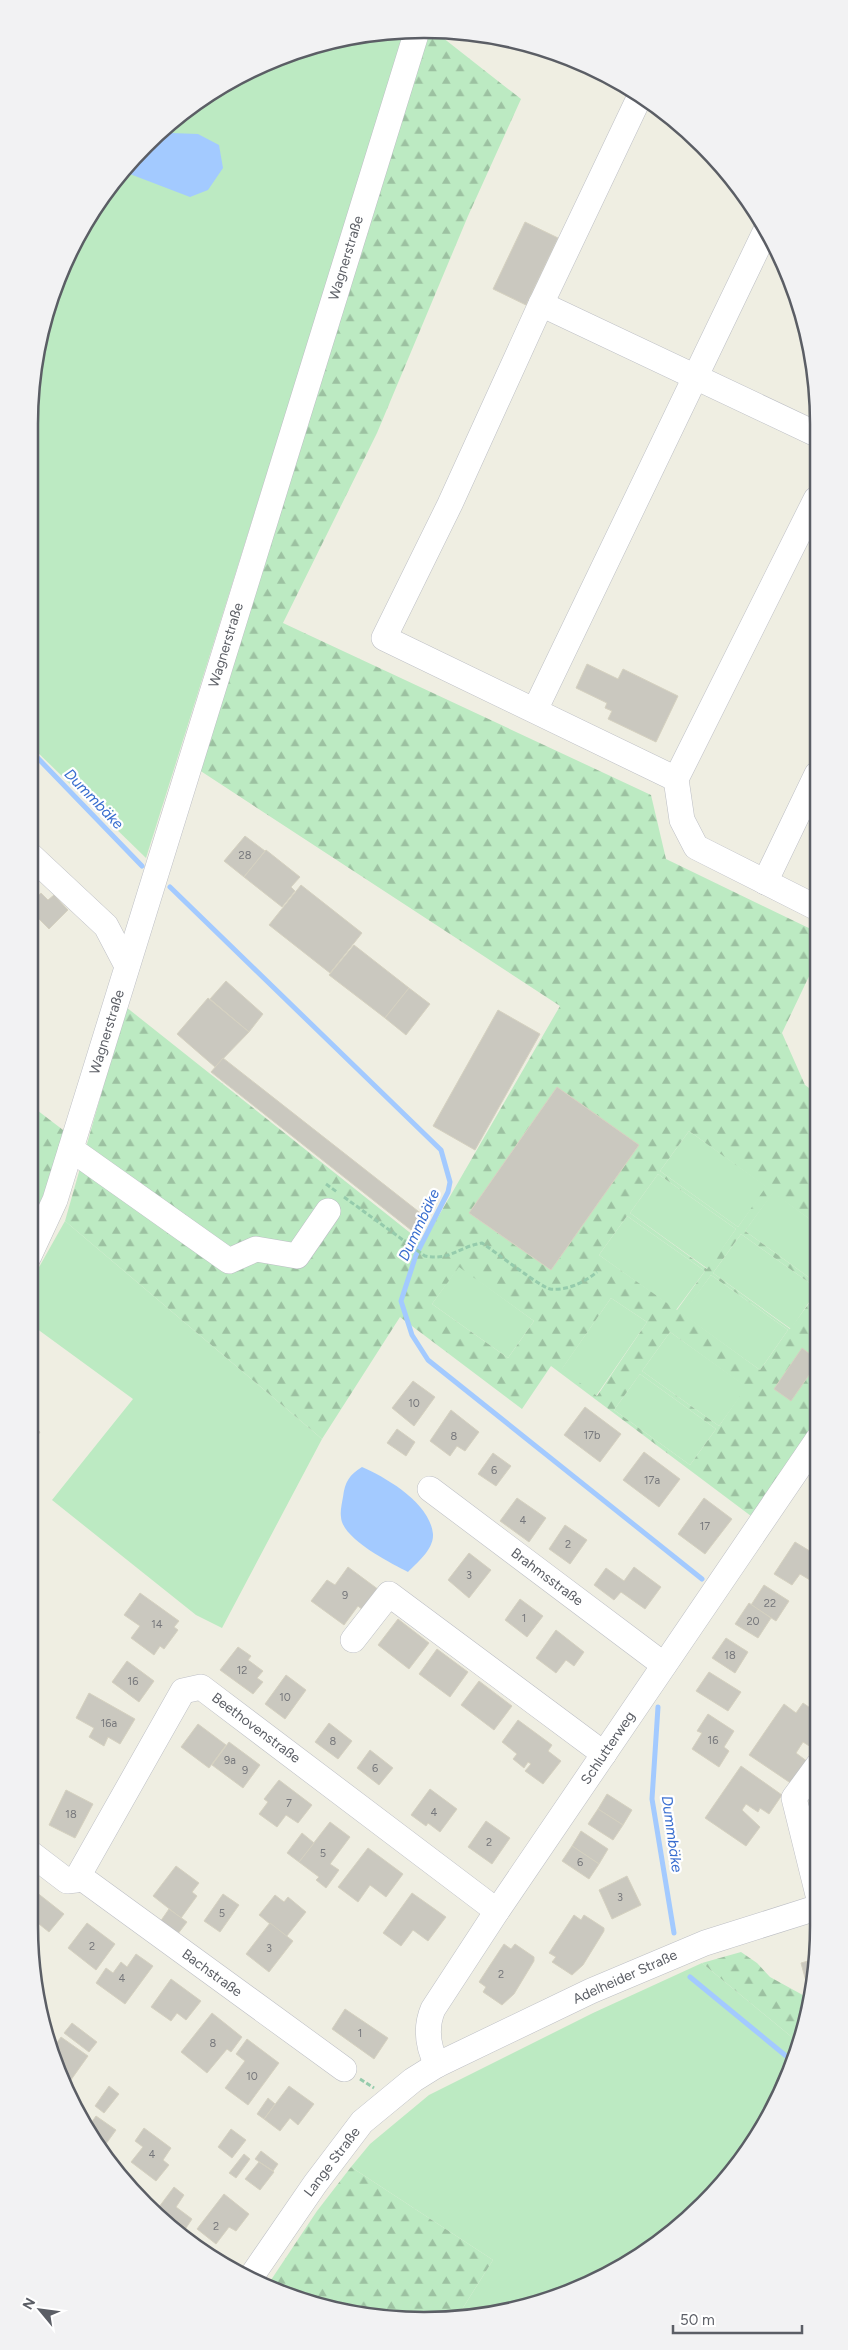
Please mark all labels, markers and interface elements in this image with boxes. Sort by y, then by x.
street label: Wagnerstraße [325,213,367,302]
street label: Wagnerstraße [205,600,247,689]
water label: Dummbäke [61,765,127,833]
house number: 28 [239,849,252,862]
street label: Wagnerstraße [86,987,128,1076]
water label: Dummbäke [395,1186,443,1264]
house number: 10 [408,1397,420,1410]
house number: 17b [584,1429,600,1442]
house number: 8 [451,1430,458,1443]
house number: 6 [491,1464,497,1477]
house number: 17a [644,1474,660,1487]
house number: 4 [520,1514,527,1527]
house number: 17 [700,1520,710,1533]
house number: 2 [565,1538,571,1551]
street label: Brahmsstraße [508,1544,587,1610]
house number: 3 [466,1569,472,1582]
house number: 9 [342,1589,348,1602]
house number: 22 [764,1597,776,1610]
house number: 1 [522,1612,526,1625]
house number: 20 [746,1615,760,1628]
house number: 14 [151,1618,163,1631]
house number: 18 [724,1649,736,1662]
house number: 12 [237,1664,247,1677]
house number: 16 [128,1675,138,1688]
street label: Beethovenstraße [208,1689,304,1767]
house number: 10 [279,1691,291,1704]
street label: Schlutterweg [577,1708,639,1788]
house number: 16a [101,1717,117,1730]
house number: 16 [708,1734,718,1747]
house number: 8 [330,1735,337,1748]
house number: 9a [224,1754,236,1767]
house number: 6 [372,1762,378,1775]
house number: 9 [242,1764,248,1777]
water label: Dummbäke [658,1795,686,1873]
house number: 7 [286,1797,292,1810]
house number: 4 [431,1806,438,1819]
house number: 18 [65,1808,77,1821]
house number: 2 [486,1836,492,1849]
house number: 5 [320,1847,326,1860]
house number: 6 [577,1856,583,1869]
house number: 3 [617,1891,623,1904]
house number: 5 [219,1907,225,1920]
house number: 2 [89,1940,95,1953]
house number: 3 [266,1942,272,1955]
street label: Bachstraße [179,1945,246,2001]
street label: Adelheider Straße [570,1946,680,2008]
house number: 2 [498,1968,504,1981]
house number: 4 [119,1972,126,1985]
house number: 1 [358,2027,362,2040]
house number: 8 [210,2037,217,2050]
house number: 10 [246,2070,258,2083]
street label: Lange Straße [300,2124,364,2200]
house number: 4 [149,2148,156,2161]
house number: 2 [213,2220,219,2233]
north arrow [15,2285,65,2335]
text: N [19,2295,39,2313]
scale bar [673,2302,802,2334]
text: 50 m [680,2311,715,2329]

